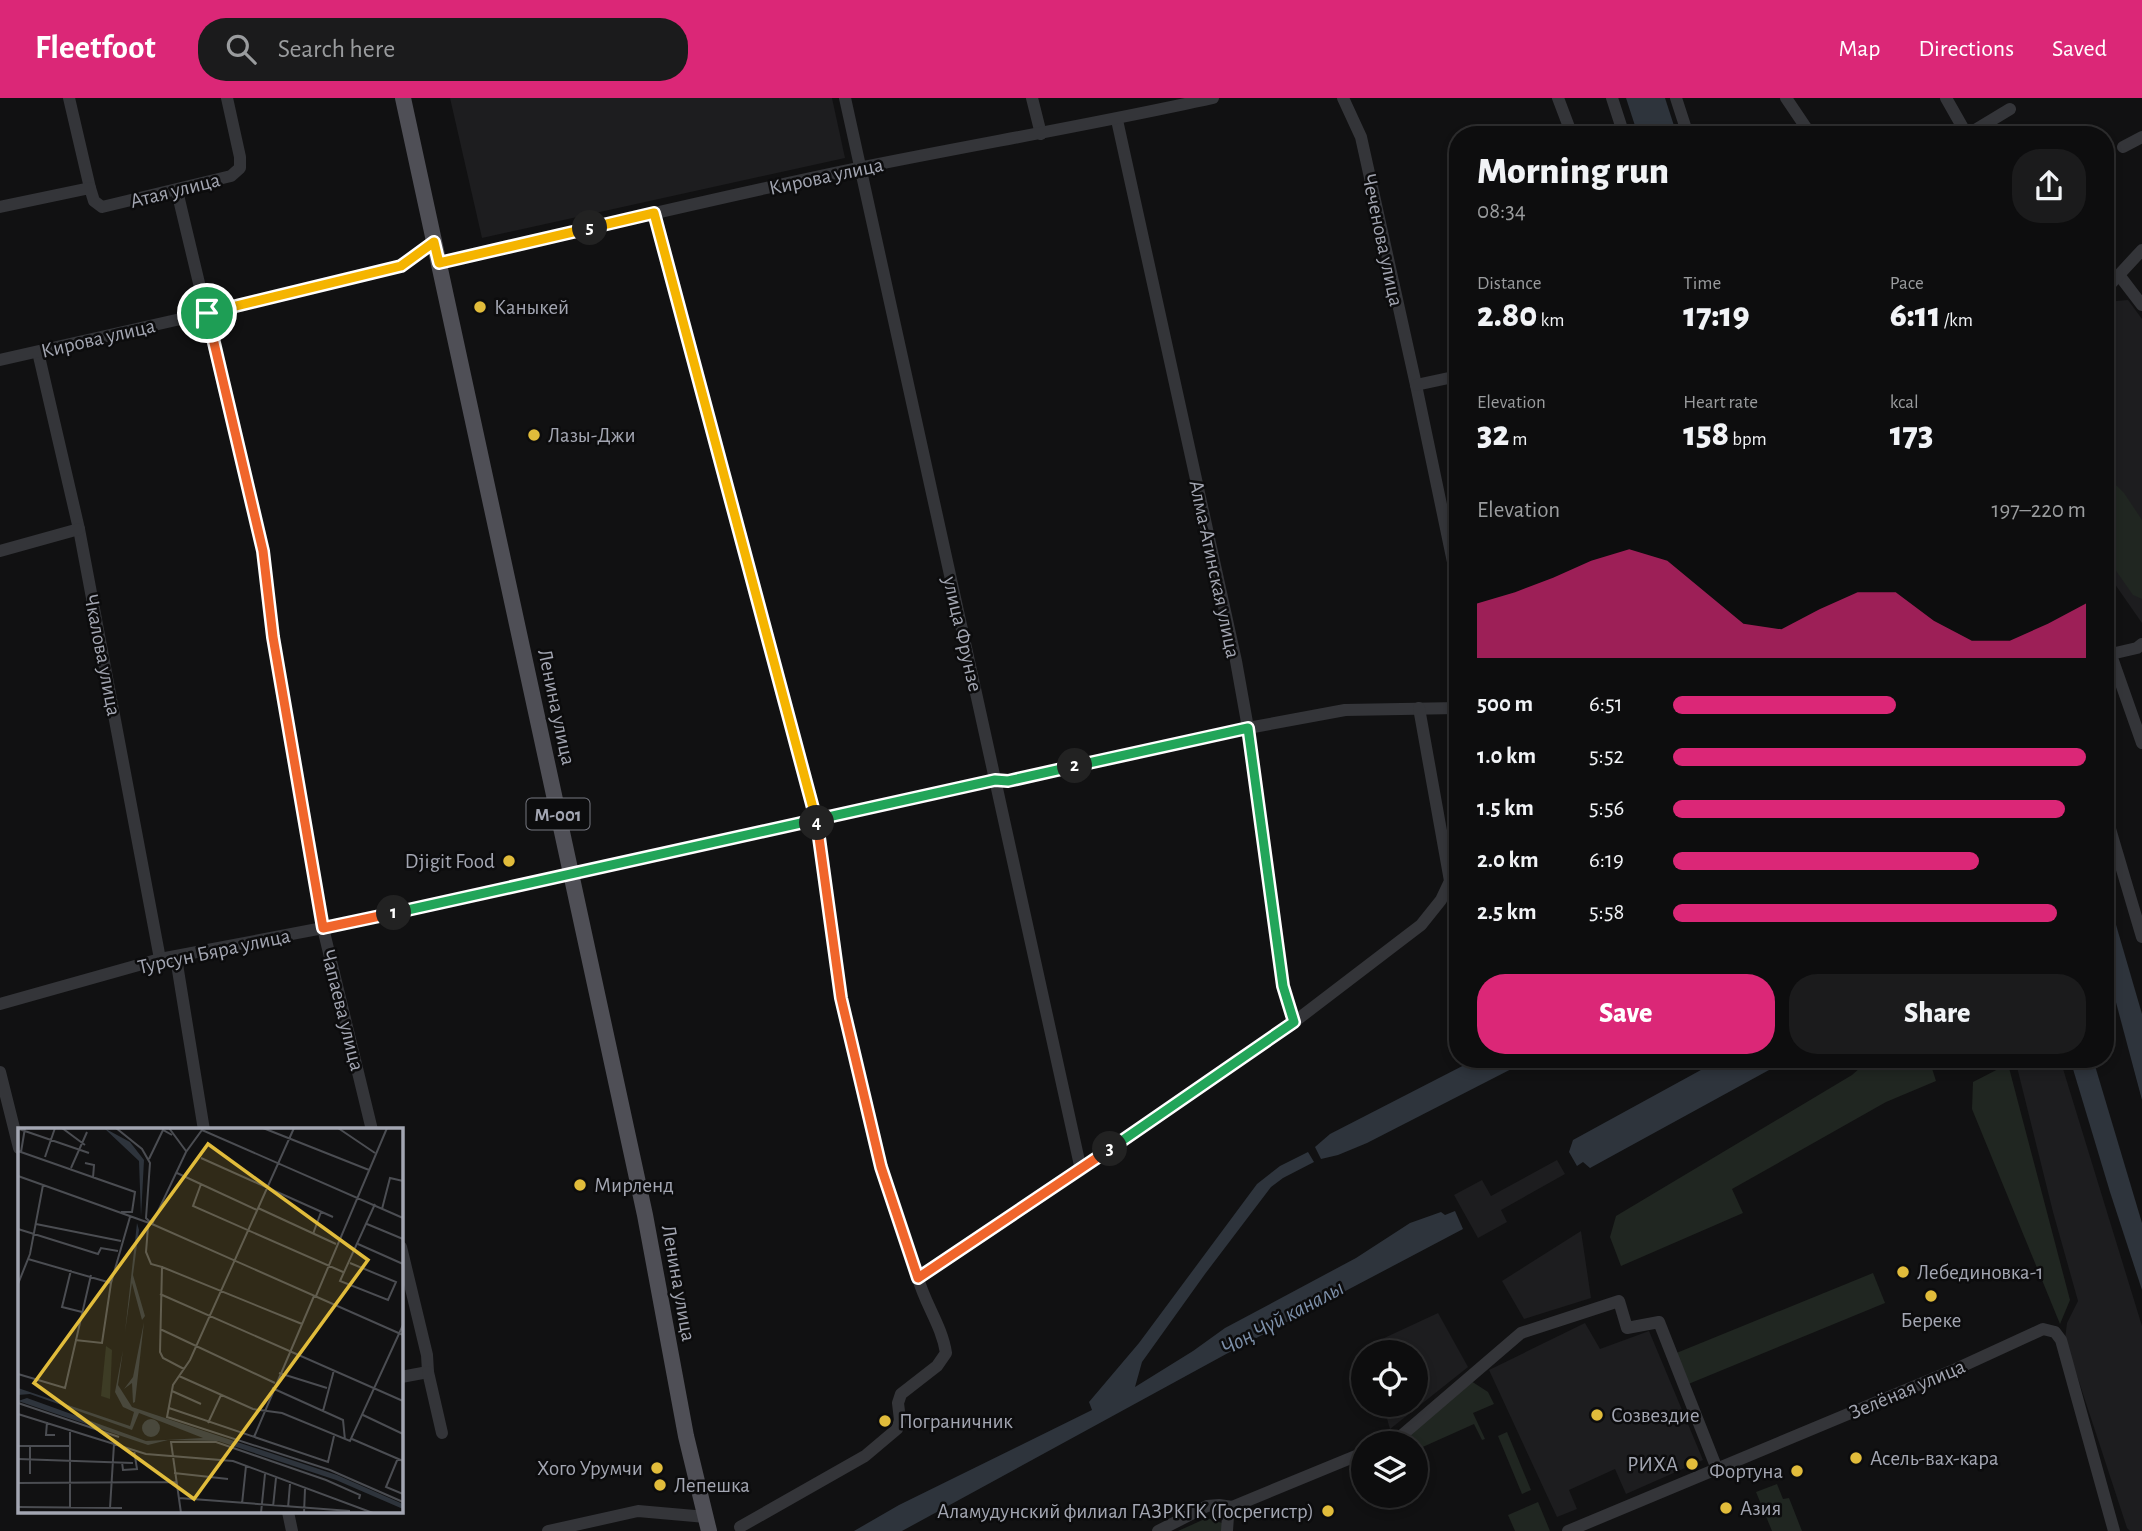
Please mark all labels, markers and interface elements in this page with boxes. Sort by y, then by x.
search box [198,18,688,81]
icon: search [222,30,260,68]
text: Fleetfoot [35,32,156,65]
text: Search here [278,36,395,62]
text: Map [1838,37,1880,61]
text: Directions [1918,37,2014,61]
text: Saved [2052,37,2107,61]
button: share [2012,149,2086,223]
text: Morning run [1477,153,1669,191]
street label: Кирова улица [767,154,886,199]
street label: Атая улица [128,169,223,212]
street label: Чеченова улица [1358,172,1407,309]
text: 08:34 [1477,200,1526,223]
pin: 5 [572,211,608,246]
text: 5 [585,218,594,237]
text: Distance [1477,274,1541,293]
text: Time [1683,274,1721,293]
text: Pace [1890,274,1924,293]
pin [177,283,237,343]
icon: arrive [188,294,226,332]
place label: Каныкей [494,297,569,318]
text: 2.80 [1477,298,1537,333]
text: 17:19 [1683,298,1750,333]
text: 6:11 [1890,298,1941,333]
marker: Каныкей [472,299,488,315]
text: km [1537,311,1564,330]
text: /km [1941,311,1973,330]
street label: Кирова улица [39,315,158,362]
text: Elevation [1477,393,1546,412]
text: Heart rate [1683,393,1758,412]
text: kcal [1890,393,1919,412]
text: 32 [1477,417,1509,452]
text: 158 [1683,417,1729,452]
text: 173 [1890,417,1933,452]
place label: Лазы-Джи [548,425,636,446]
marker: Лазы-Джи [526,427,542,443]
text: m [1509,430,1528,449]
text: bpm [1729,430,1767,449]
street label: Алма-Атинская улица [1185,478,1244,660]
text: Elevation [1477,499,1560,522]
text: 197–220 m [1991,499,2086,522]
street label: улица Фрунзе [939,573,986,694]
street label: Чкалова улица [80,592,125,718]
street label: Ленина улица [534,647,579,767]
text: 500 m [1477,693,1533,716]
text: 6:51 [1589,693,1623,716]
text: 1.0 km [1477,745,1536,768]
text: 5:52 [1589,745,1624,768]
pin: 2 [1058,748,1092,784]
text: 2 [1070,756,1079,775]
text: 1.5 km [1477,797,1534,820]
text: 5:56 [1589,797,1624,820]
road number: М-001 [526,799,590,830]
pin: 4 [800,806,834,840]
text: 4 [812,813,821,832]
text: 2.0 km [1477,849,1539,872]
text: 6:19 [1589,849,1624,872]
place label: Djigit Food [405,851,495,872]
marker: Djigit Food [501,853,517,869]
pin: 1 [376,896,412,930]
text: 2.5 km [1477,901,1536,924]
text: 5:58 [1589,901,1624,924]
text: 1 [390,903,397,922]
street label: Турсун Бяра улица [136,925,293,978]
street label: Чапаева улица [317,947,368,1073]
button: Save [1477,974,1775,1054]
button: Share [1789,974,2086,1054]
inset map [18,1128,402,1514]
pin: 3 [1092,1132,1128,1166]
text: 3 [1105,1139,1114,1158]
place label: Мирленд [594,1175,674,1196]
marker: Мирленд [572,1177,588,1193]
street label: Ленина улица [658,1223,699,1343]
place label: Лебединовка-1 [1917,1262,2043,1283]
marker: Лебединовка-1 [1895,1264,1911,1280]
water label: Чоң Чүй каналы [1218,1276,1348,1360]
marker: Береке [1923,1288,1939,1304]
place label: Береке [1901,1310,1961,1331]
map controls [1351,1340,1428,1508]
button: locate [1351,1340,1428,1417]
street label: Зелёная улица [1846,1355,1969,1423]
place label: Созвездие [1611,1405,1700,1426]
marker: Созвездие [1589,1407,1605,1423]
place label: Пограничник [899,1411,1013,1432]
marker: Пограничник [877,1413,893,1429]
button: layers [1351,1431,1428,1508]
place label: Асель-вах-кара [1870,1448,1999,1469]
marker: Асель-вах-кара [1848,1450,1864,1466]
place label: РИХА [1627,1454,1678,1475]
marker: РИХА [1684,1456,1700,1472]
place label: Хого Урумчи [537,1458,643,1479]
marker: Хого Урумчи [649,1460,665,1476]
place label: Фортуна [1709,1461,1783,1482]
marker: Фортуна [1789,1463,1805,1479]
place label: Лепешка [674,1475,750,1496]
marker: Лепешка [652,1477,668,1493]
place label: Азия [1740,1498,1781,1519]
marker: Азия [1718,1500,1734,1516]
place label: Аламудунский филиал ГАЗРКГК (Госрегистр) [937,1501,1314,1522]
marker: Аламудунский филиал ГАЗРКГК (Госрегистр) [1320,1503,1336,1519]

